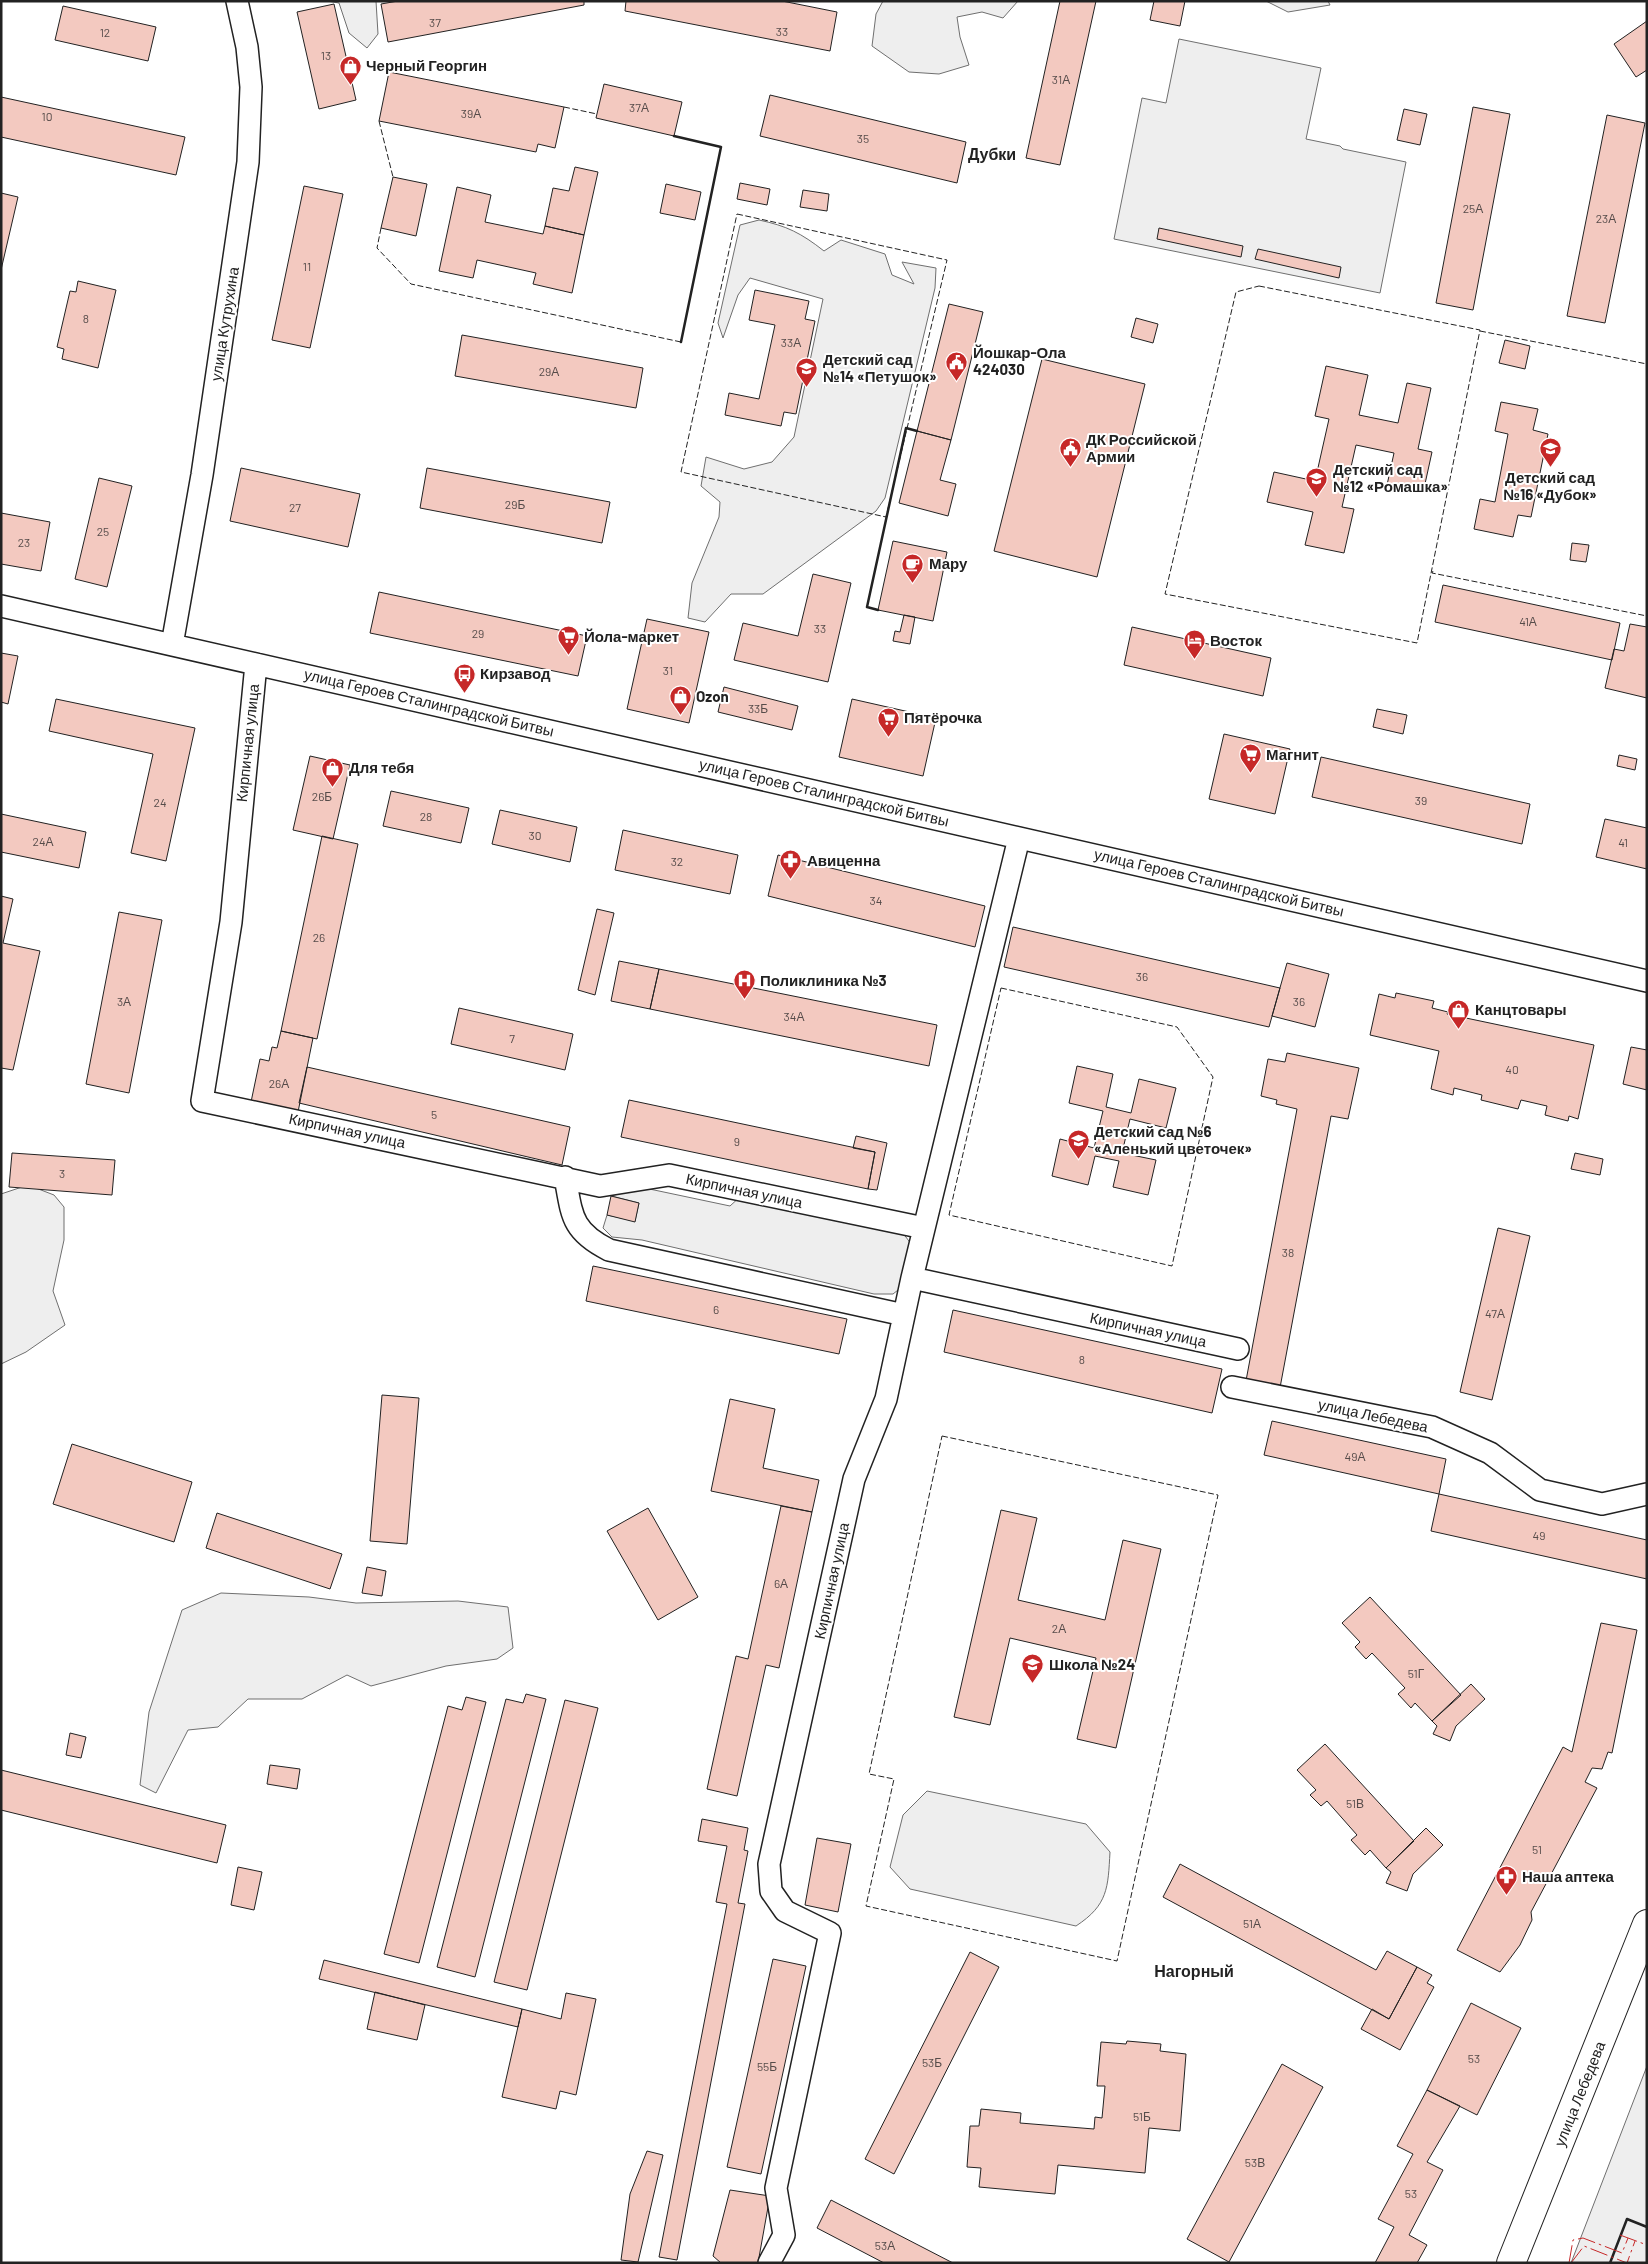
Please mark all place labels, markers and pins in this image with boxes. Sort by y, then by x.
shop icon: Черный Георгин [338,54,362,85]
place label: Черный Георгин [366,56,487,74]
place label: Йошкар-Ола 424030 [973,343,1067,378]
place label: Детский сад №14 «Петушок» [823,350,937,385]
public building icon: Йошкар-Ола 424030 [945,350,969,381]
school or university icon: Детский сад №14 «Петушок» [795,357,819,388]
place label: ДК Российской Армии [1086,430,1197,465]
public building icon: ДК Российской Армии [1058,437,1082,468]
school or university icon: Детский сад №16 «Дубок» [1538,437,1562,468]
place label: Детский сад №12 «Ромашка» [1333,460,1448,495]
school or university icon: Детский сад №12 «Ромашка» [1305,467,1329,498]
place label: Детский сад №16 «Дубок» [1503,468,1597,503]
cafe icon: Мару [901,552,925,583]
place label: Мару [929,554,968,572]
supermarket icon: Йола-маркет [556,625,580,656]
place label: Йола-маркет [584,627,679,645]
hotel icon: Восток [1182,629,1206,660]
place label: Восток [1210,631,1262,649]
bus stop icon: Кирзавод [452,662,476,693]
place label: Кирзавод [480,664,551,682]
shop icon: Ozon [668,685,692,716]
place label: Ozon [696,687,729,705]
supermarket icon: Пятёрочка [876,706,900,737]
place label: Пятёрочка [904,708,982,726]
supermarket icon: Магнит [1238,743,1262,774]
place label: Магнит [1266,745,1319,763]
shop icon: Для тебя [321,756,345,787]
place label: Для тебя [349,758,414,776]
pharmacy icon: Авиценна [779,849,803,880]
place label: Авиценна [807,851,881,869]
hospital icon: Поликлиника №3 [732,969,756,1000]
place label: Поликлиника №3 [760,971,887,989]
shop icon: Канцтовары [1447,998,1471,1029]
place label: Канцтовары [1475,1000,1567,1018]
place label: Детский сад №6 «Аленький цветочек» [1094,1122,1252,1157]
school or university icon: Детский сад №6 «Аленький цветочек» [1066,1129,1090,1160]
school or university icon: Школа №24 [1021,1653,1045,1684]
place label: Школа №24 [1049,1655,1135,1673]
pharmacy icon: Наша аптека [1494,1865,1518,1896]
place label: Наша аптека [1522,1867,1615,1885]

